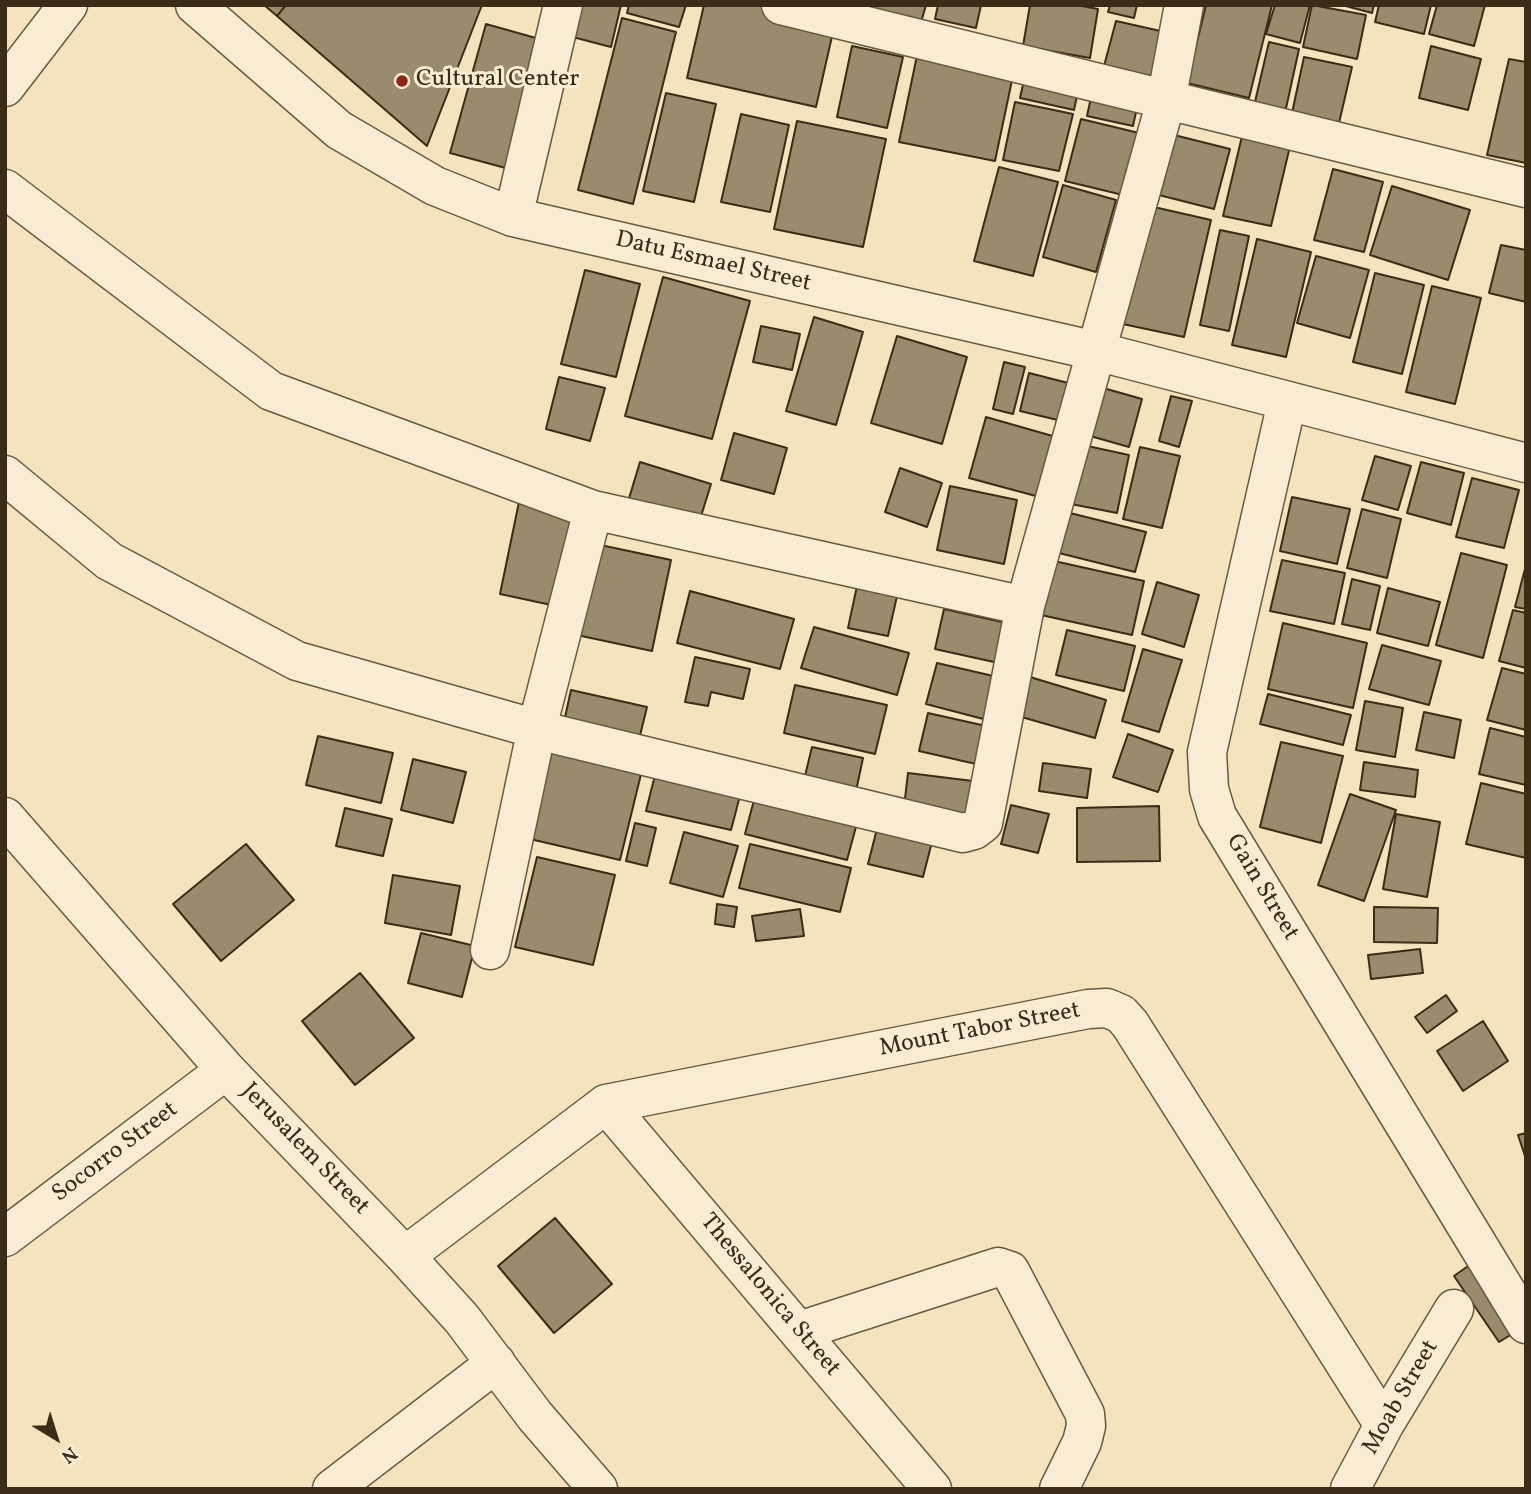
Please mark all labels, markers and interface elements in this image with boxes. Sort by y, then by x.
place label: Cultural Center [416,67,579,95]
marker: Cultural Center [394,73,410,89]
street label: Datu Esmael Street [612,226,814,300]
street label: Gain Street [1218,830,1304,946]
street label: Mount Tabor Street [877,997,1083,1065]
street label: Jerusalem Street [234,1078,374,1222]
street label: Socorro Street [47,1096,185,1210]
street label: Thessalonica Street [693,1209,845,1383]
street label: Moab Street [1358,1336,1446,1460]
north arrow [21,1403,91,1473]
text: N [55,1440,82,1469]

